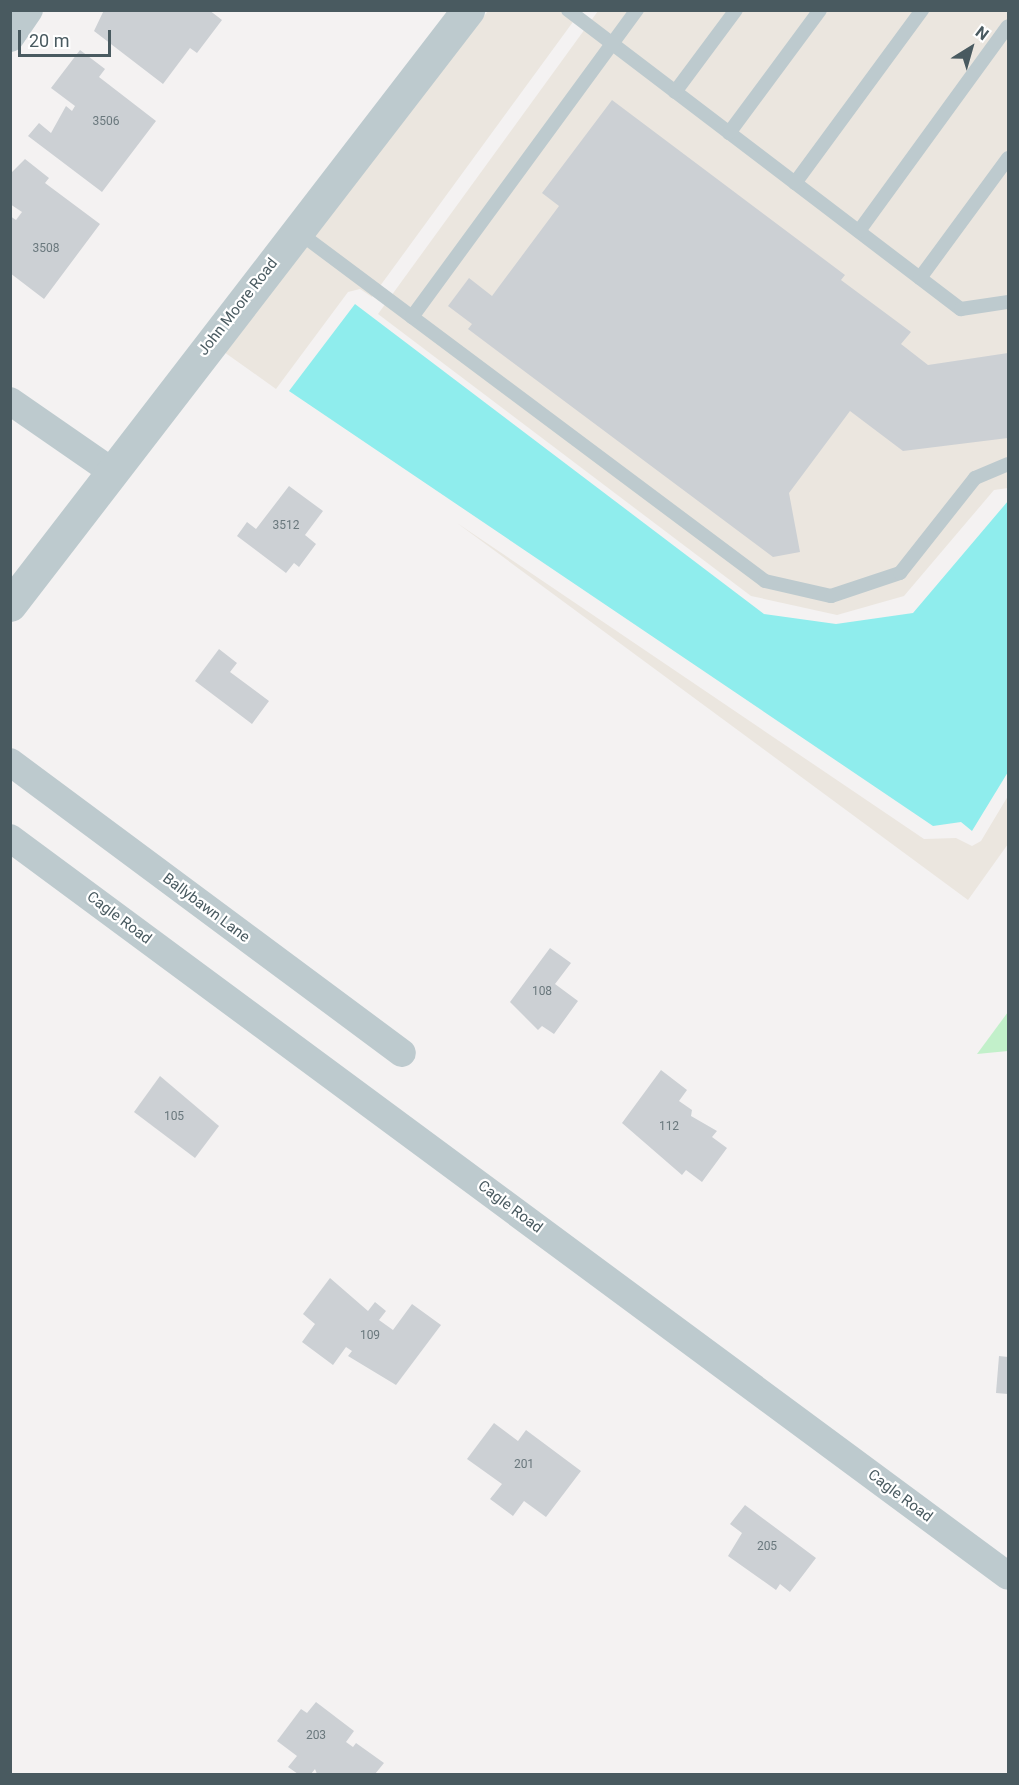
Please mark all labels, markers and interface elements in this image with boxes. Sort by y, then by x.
scale bar [21,18,114,56]
north arrow [941,18,1001,78]
text: N [972,22,992,44]
text: 20 m [29,30,69,51]
house number: 3506 [93,115,119,129]
house number: 3508 [33,242,59,256]
street label: John Moore Road [194,255,282,359]
house number: 3512 [273,519,299,533]
street label: Ballybawn Lane [159,869,253,947]
street label: Cagle Road [83,888,155,948]
house number: 108 [532,985,552,999]
house number: 105 [164,1110,184,1124]
house number: 112 [659,1120,679,1134]
street label: Cagle Road [474,1177,546,1237]
house number: 109 [360,1329,380,1343]
house number: 201 [514,1458,534,1472]
street label: Cagle Road [864,1466,936,1526]
house number: 205 [757,1540,777,1554]
house number: 203 [306,1729,326,1743]

